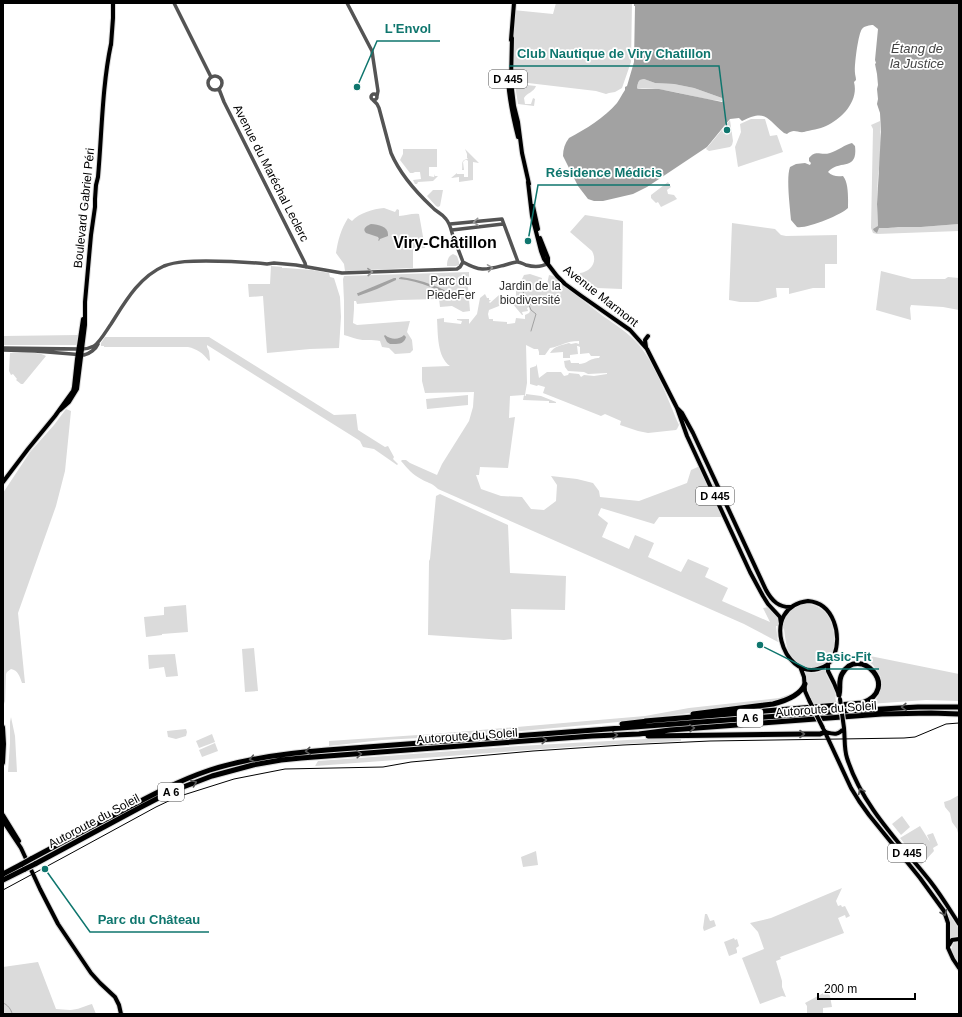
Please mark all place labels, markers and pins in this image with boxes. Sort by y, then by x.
callout: L'Envol [377,16,440,41]
callout: Club Nautique de Viry Chatillon [509,41,719,66]
callout: Résidence Médicis [538,160,670,185]
callout: Basic-Fit [808,644,879,669]
callout: Parc du Château [90,907,209,932]

